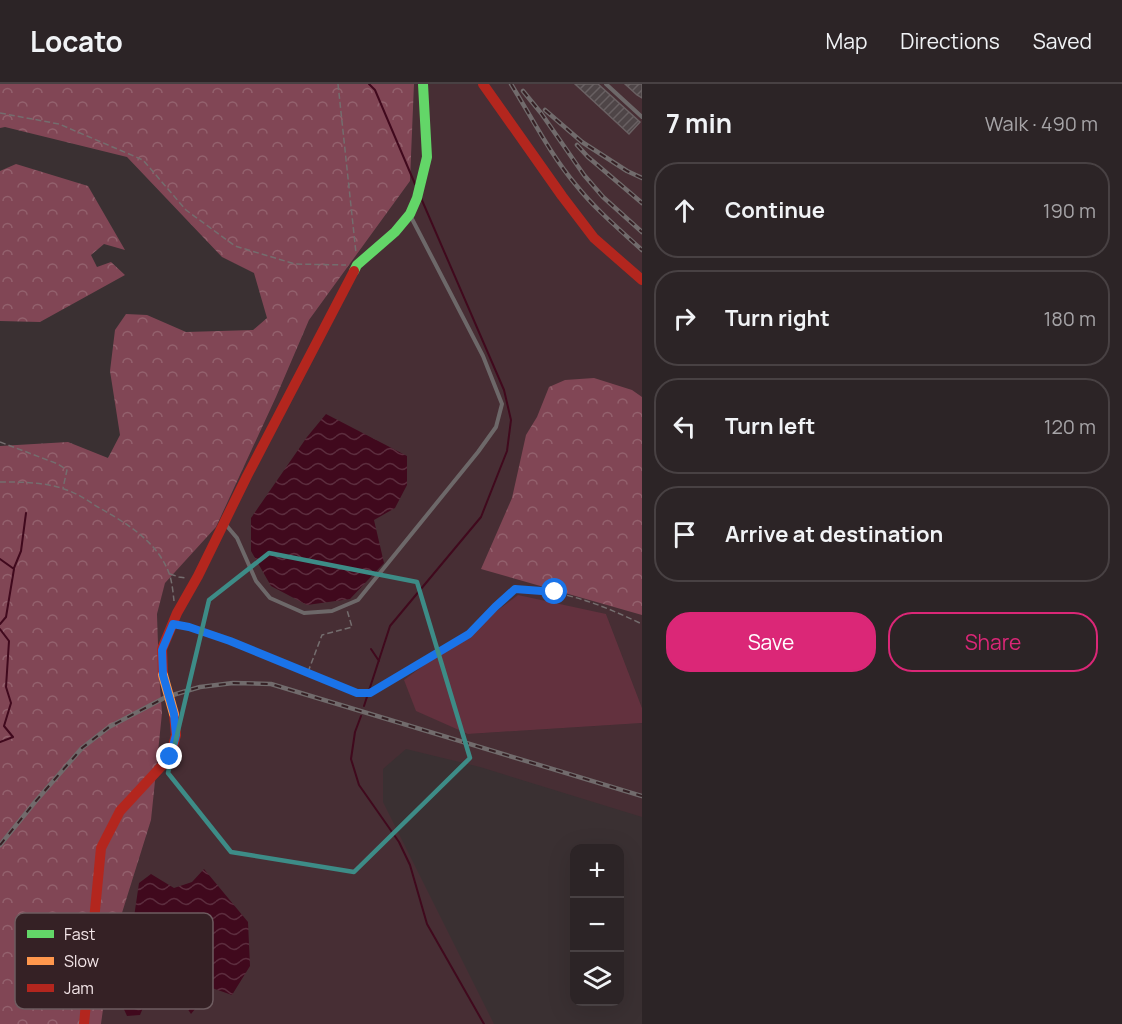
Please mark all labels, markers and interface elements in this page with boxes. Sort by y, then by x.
text: Locato [30,22,123,60]
text: Map [826,27,867,55]
text: Directions [900,27,1000,55]
text: Saved [1033,27,1092,55]
text: 7 min [666,105,732,141]
text: Walk · 490 m [985,110,1098,137]
icon: ahead [668,194,701,227]
text: Continue [725,195,825,225]
text: 190 m [1043,197,1096,224]
icon: right [668,302,701,335]
text: Turn right [725,303,830,333]
text: 180 m [1043,305,1096,332]
icon: left [668,410,701,443]
text: Turn left [725,411,815,441]
text: 120 m [1044,413,1096,440]
icon: arrive [668,518,701,551]
text: Arrive at destination [725,519,943,549]
route start [541,578,567,604]
button: Save [666,612,876,672]
button: Share [888,612,1098,672]
route end [156,743,182,769]
map controls [570,844,624,1006]
button: + [570,844,624,898]
button: − [570,898,624,952]
legend [15,913,213,1009]
text: Fast [64,923,95,945]
text: Slow [64,950,99,972]
button: layers [570,952,624,1006]
text: Jam [64,977,94,999]

